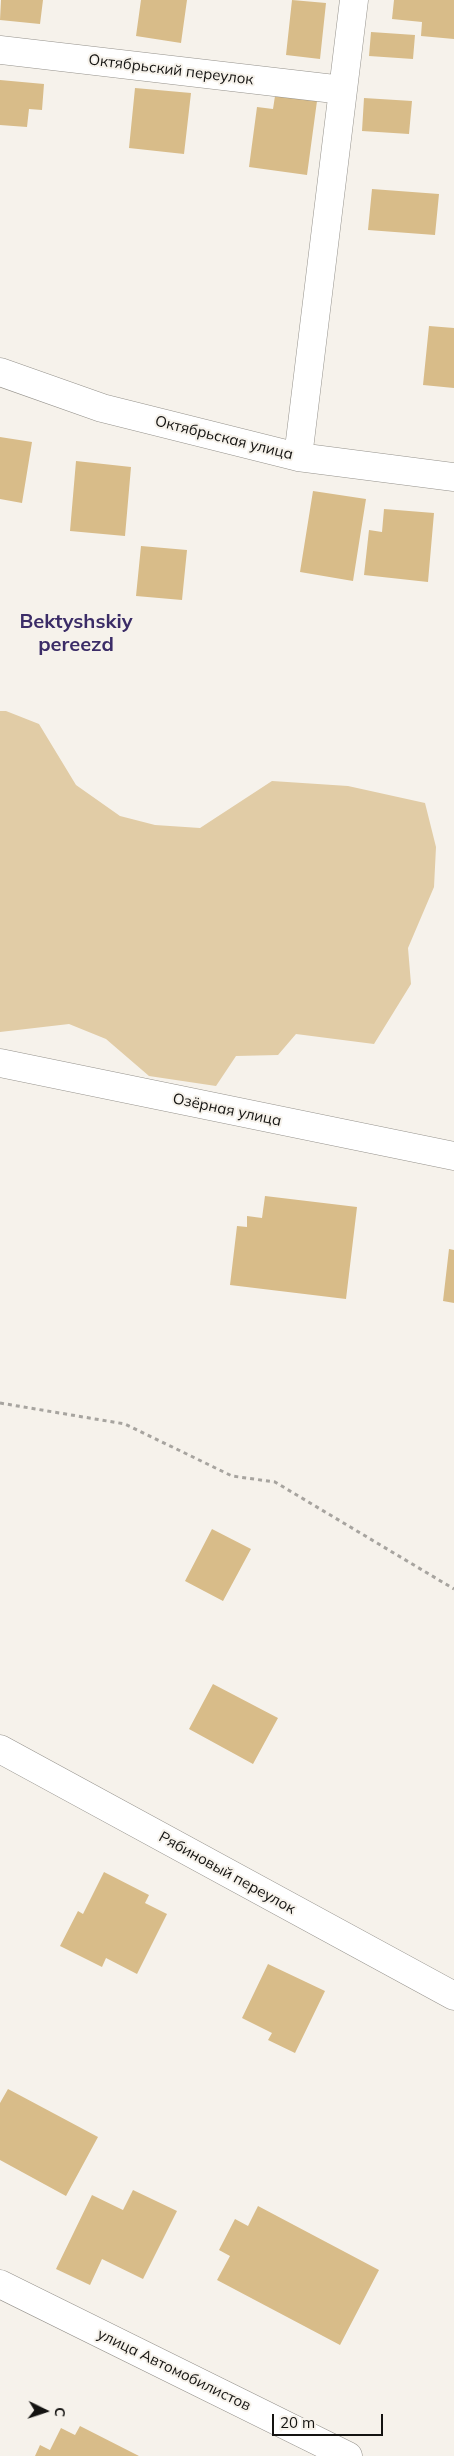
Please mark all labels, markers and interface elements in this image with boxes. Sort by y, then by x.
street label: Октябрьский переулок [87,51,255,89]
street label: Октябрьская улица [153,412,295,464]
district label: Bektyshskiy pereezd [19,610,133,657]
street label: Озёрная улица [171,1090,283,1130]
street label: Рябиновый переулок [155,1828,299,1918]
street label: улица Автомобилистов [94,2325,254,2415]
north arrow [20,2386,70,2436]
scale bar [274,2404,385,2436]
text: С [51,2407,69,2417]
text: 20 m [280,2413,315,2432]

